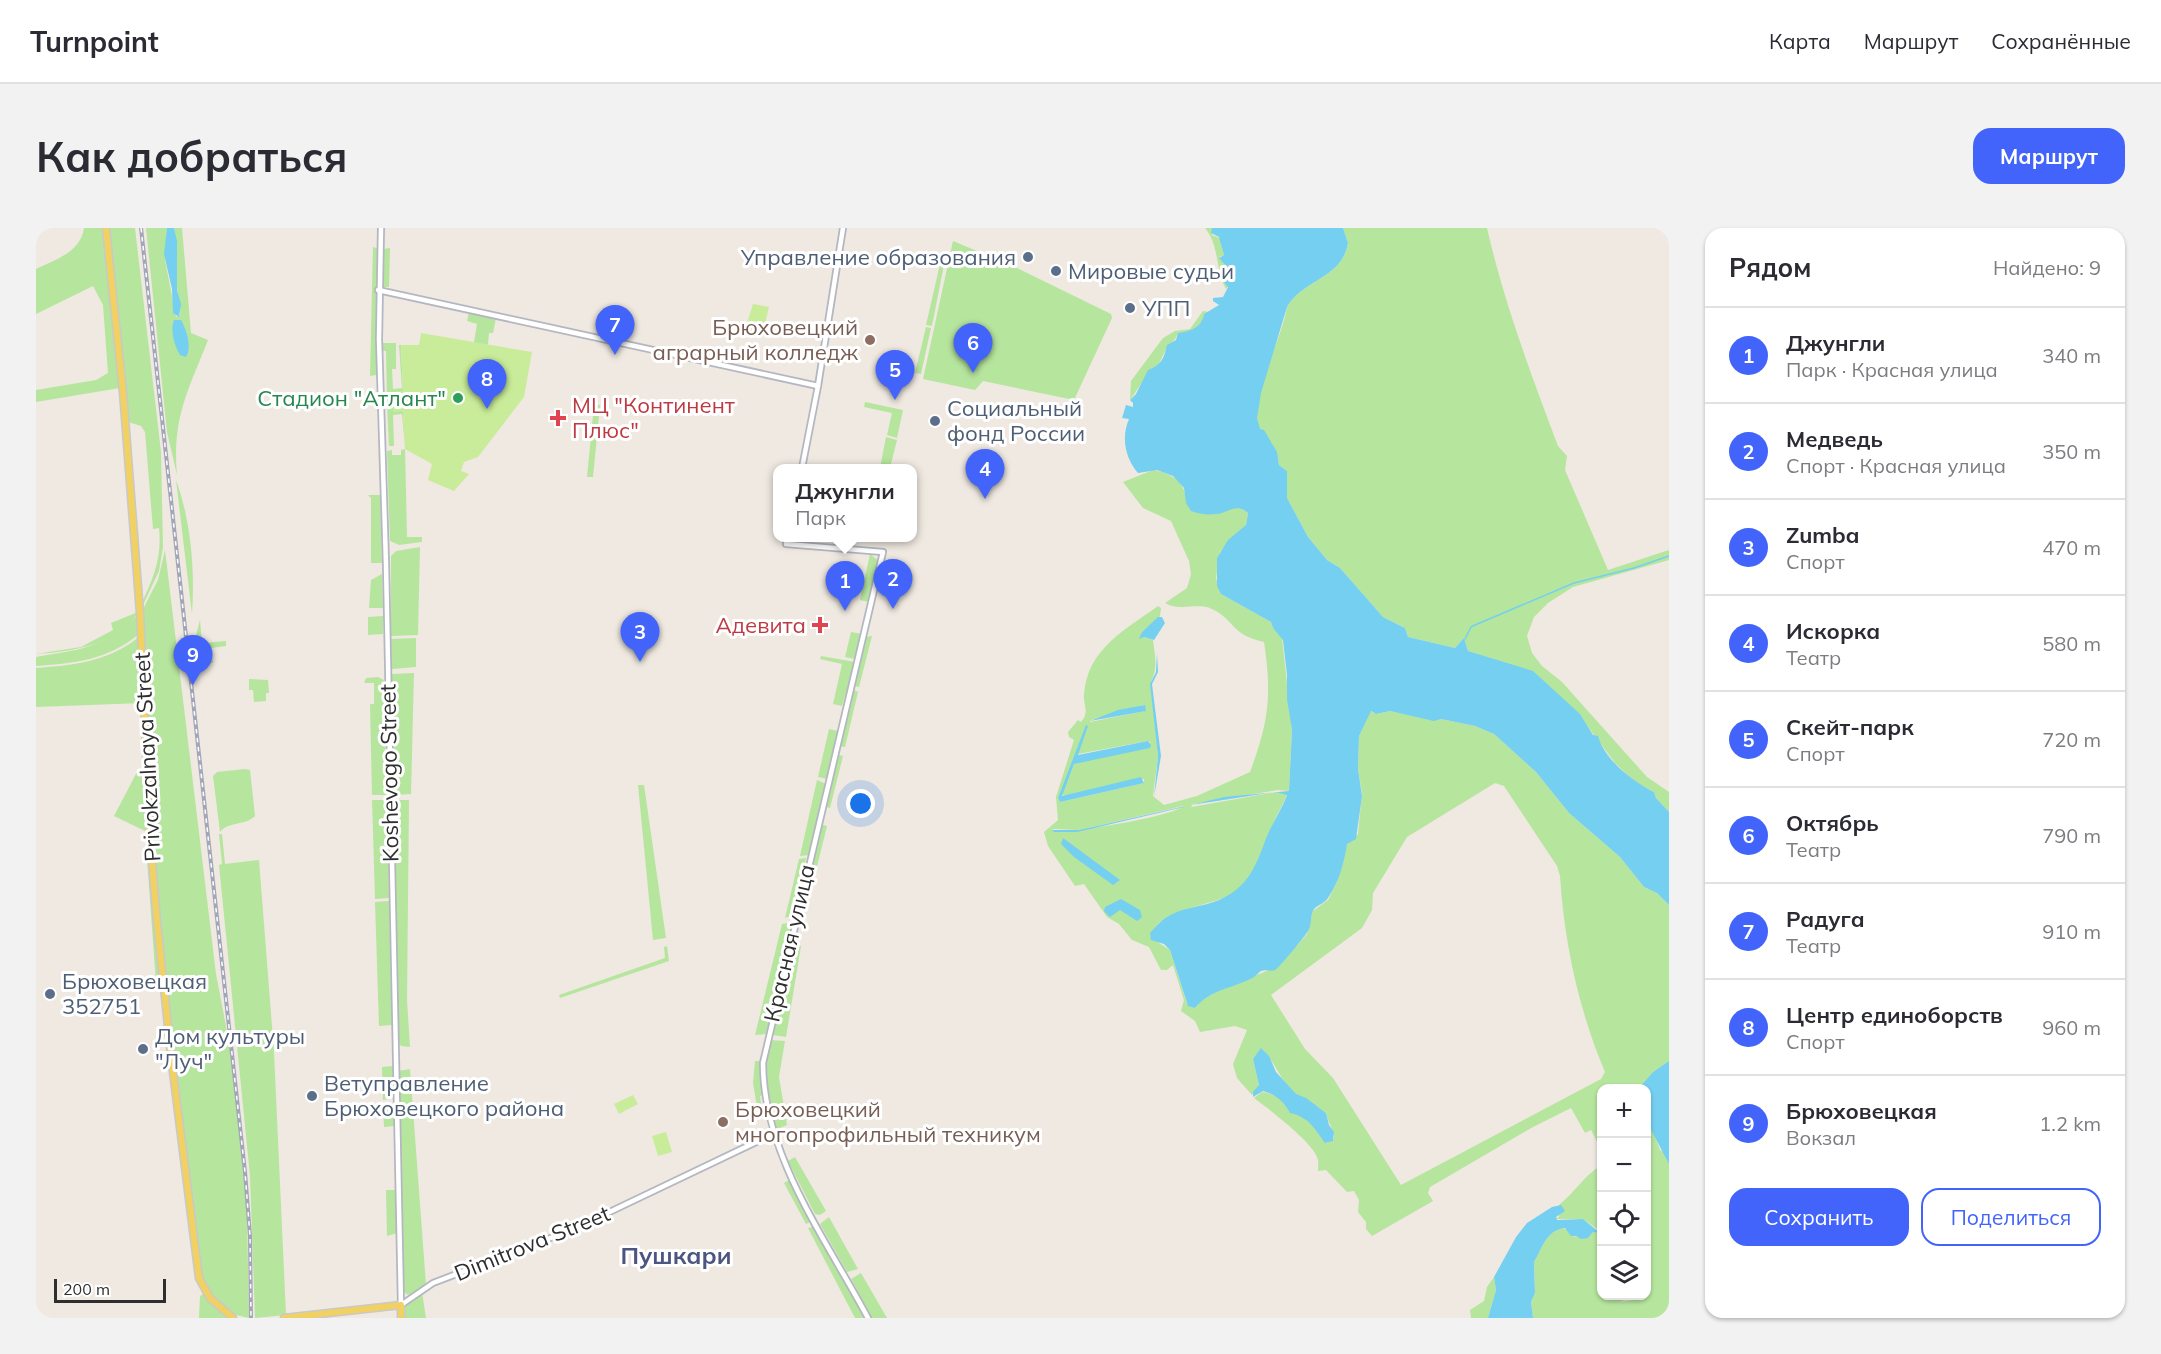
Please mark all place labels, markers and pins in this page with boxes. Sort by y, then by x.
place label: Управление образования [740,243,1016,271]
marker: Управление образования [1021,250,1035,264]
place label: Мировые судьи [1068,257,1234,285]
marker: Мировые судьи [1049,264,1063,278]
place label: УПП [1141,294,1190,322]
marker: УПП [1123,301,1137,315]
pin: 7 [596,306,634,355]
place label: Брюховецкий аграрный колледж [653,313,858,366]
pin: 6 [954,324,992,373]
marker: Брюховецкий аграрный колледж [863,333,877,347]
pin: 5 [876,350,914,400]
pin: 8 [468,360,506,409]
place label: Стадион "Атлант" [257,384,446,412]
marker: Стадион "Атлант" [451,391,465,405]
place label: МЦ "Континент Плюс" [572,391,735,444]
place label: Социальный фонд России [947,394,1085,447]
marker: МЦ "Континент Плюс" [549,409,567,427]
marker: Социальный фонд России [928,414,942,428]
pin: 4 [966,450,1004,499]
pin: 2 [874,560,912,609]
pin: 1 [826,562,864,611]
place label: Адевита [715,611,806,639]
pin: 3 [620,612,660,662]
marker: Адевита [811,616,829,634]
pin: 9 [174,636,212,685]
place label: Брюховецкая 352751 [62,967,207,1020]
marker: Брюховецкая 352751 [43,987,57,1001]
place label: Дом культуры "Луч" [155,1022,305,1075]
marker: Дом культуры "Луч" [136,1042,150,1056]
place label: Ветуправление Брюховецкого района [324,1069,564,1122]
marker: Ветуправление Брюховецкого района [305,1089,319,1103]
place label: Брюховецкий многопрофильный техникум [735,1095,1041,1148]
marker: Брюховецкий многопрофильный техникум [716,1115,730,1129]

